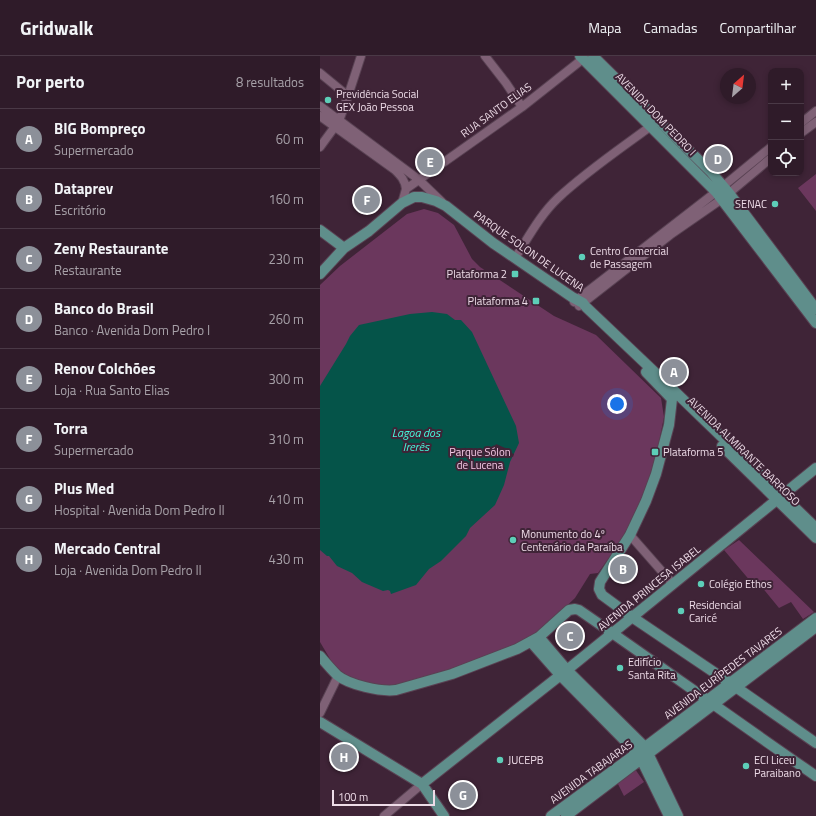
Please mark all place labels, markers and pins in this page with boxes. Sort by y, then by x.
place label: Previdência Social GEX João Pessoa [336,86,419,115]
marker: Previdência Social GEX João Pessoa [323,95,333,105]
pin: D [705,144,731,174]
pin: E [417,147,443,177]
pin: F [354,185,380,215]
place label: SENAC [735,196,767,212]
marker: SENAC [770,199,780,209]
place label: Centro Comercial de Passagem [590,243,668,272]
marker: Centro Comercial de Passagem [577,252,587,262]
place label: Plataforma 2 [447,266,507,282]
marker: Plataforma 2 [510,269,520,279]
place label: Plataforma 4 [468,293,528,309]
marker: Plataforma 4 [531,296,541,306]
pin: A [661,357,687,387]
place label: Plataforma 5 [663,444,723,460]
marker: Plataforma 5 [650,447,660,457]
place label: Monumento do 4º Centenário da Paraíba [521,526,623,555]
marker: Monumento do 4º Centenário da Paraíba [508,535,518,545]
pin: B [610,554,636,584]
place label: Colégio Ethos [709,576,772,592]
marker: Colégio Ethos [696,579,706,589]
place label: Residencial Caricé [689,597,741,626]
marker: Residencial Caricé [676,606,686,616]
pin: C [557,621,583,651]
place label: Edifício Santa Rita [628,654,676,683]
marker: Edifício Santa Rita [615,663,625,673]
pin: H [331,742,357,772]
place label: JUCEPB [508,752,544,768]
place label: ECI Liceu Paraibano [754,752,801,781]
marker: JUCEPB [495,755,505,765]
marker: ECI Liceu Paraibano [741,761,751,771]
pin: G [450,780,476,810]

